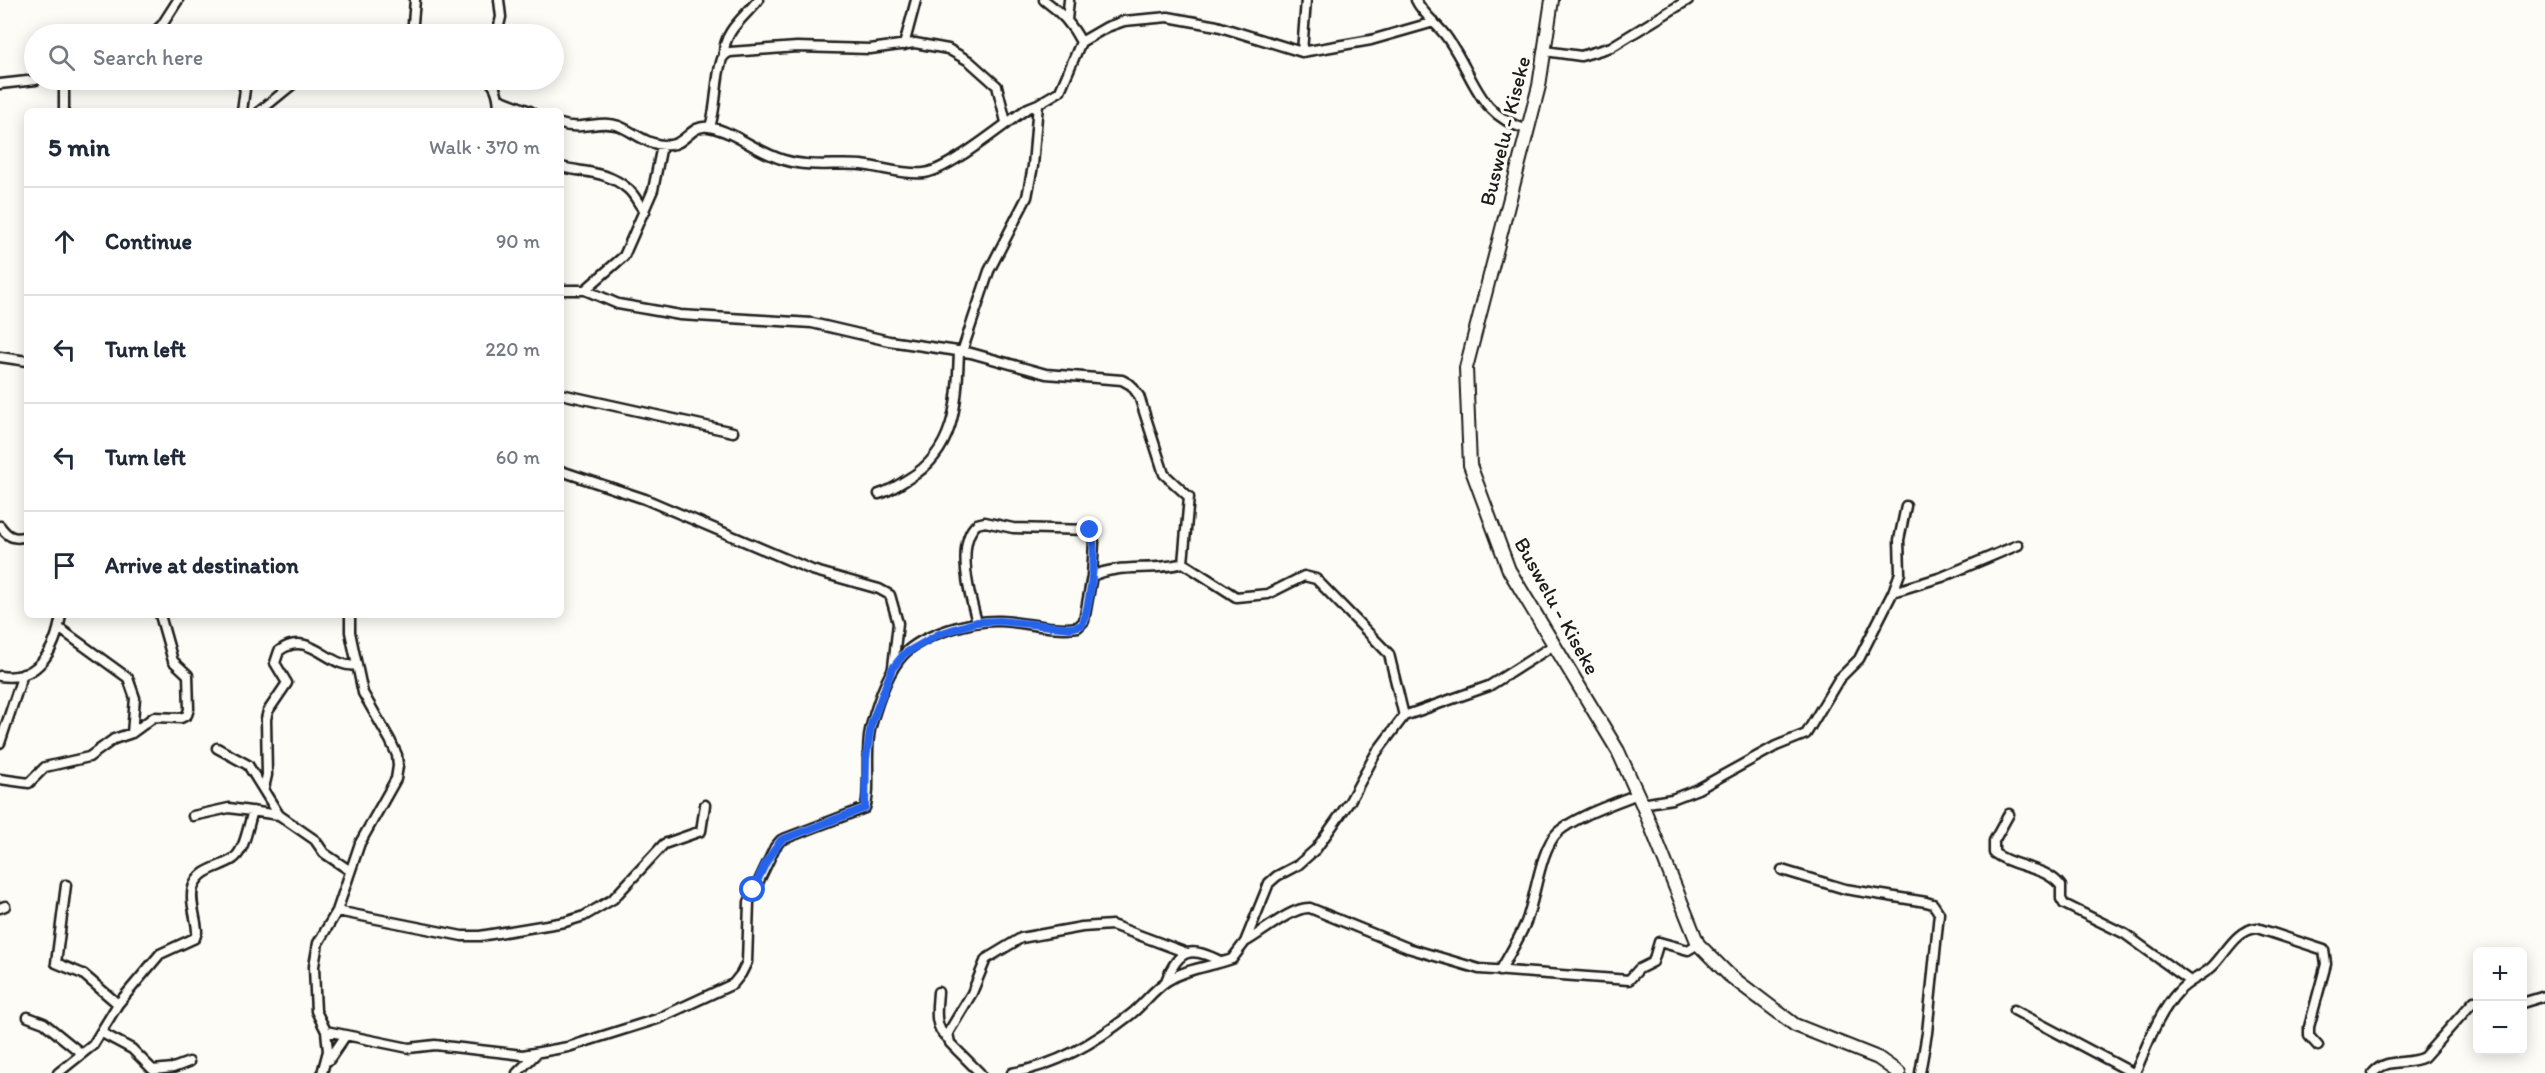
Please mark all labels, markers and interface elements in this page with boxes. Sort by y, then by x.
search box [24,24,564,90]
icon: search [45,41,78,74]
text: Search here [93,44,203,71]
street label: Buswelu - Kiseke [1474,54,1535,208]
text: 5 min [48,131,110,163]
text: Walk · 370 m [429,135,540,159]
icon: ahead [48,225,81,258]
text: Continue [105,228,192,255]
text: 90 m [496,229,540,253]
icon: left [48,333,81,366]
text: Turn left [105,336,186,363]
text: 220 m [485,337,540,361]
icon: left [48,441,81,474]
text: Turn left [105,444,186,471]
text: 60 m [496,445,540,469]
route end [1076,516,1102,542]
street label: Buswelu - Kiseke [1509,533,1606,679]
icon: arrive [48,549,81,582]
text: Arrive at destination [105,552,299,579]
route start [739,876,765,902]
map controls [2473,947,2527,1055]
button: + [2473,947,2527,1001]
button: − [2473,1001,2527,1055]

